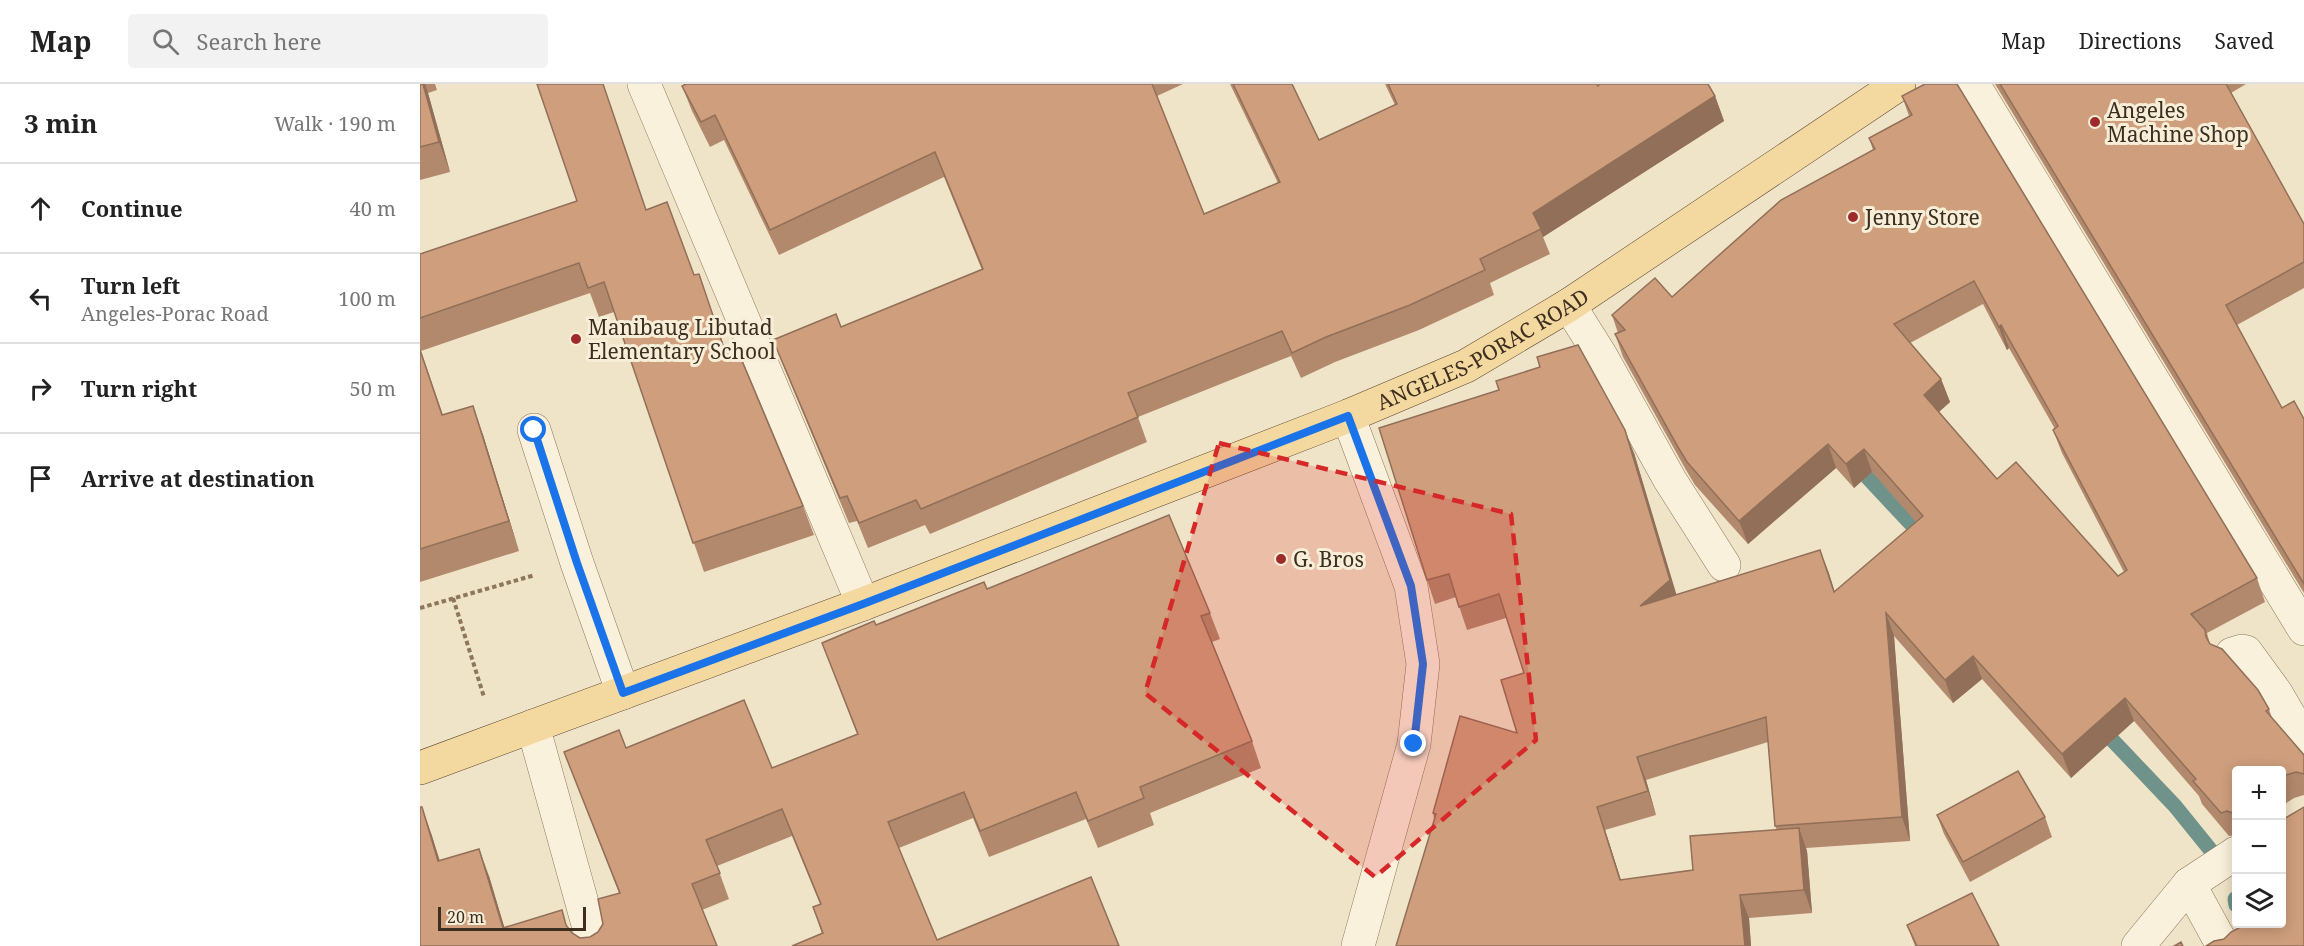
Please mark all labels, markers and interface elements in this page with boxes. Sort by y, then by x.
search box [128,14,548,68]
text: Map [30,22,92,60]
icon: search [149,25,182,58]
text: Search here [197,26,321,56]
text: Map [2001,27,2046,55]
text: Directions [2079,27,2181,55]
text: Saved [2214,27,2274,55]
place label: Angeles Machine Shop [2107,96,2249,148]
text: 3 min [24,105,98,141]
text: Walk · 190 m [274,110,396,137]
marker: Angeles Machine Shop [2088,115,2102,129]
icon: ahead [24,192,57,225]
text: Continue [81,193,183,223]
text: 40 m [350,195,396,222]
place label: Jenny Store [1864,203,1980,231]
marker: Jenny Store [1846,210,1860,224]
text: Turn left [81,270,180,300]
icon: left [24,282,57,315]
street label: ANGELES-PORAC ROAD [1372,282,1594,416]
text: 100 m [338,285,396,312]
text: Angeles-Porac Road [81,300,269,327]
place label: Manibaug Libutad Elementary School [588,313,776,365]
marker: Manibaug Libutad Elementary School [569,332,583,346]
icon: right [24,372,57,405]
text: Turn right [81,373,197,403]
text: 50 m [350,375,396,402]
route start [520,416,546,442]
icon: arrive [24,462,57,495]
text: Arrive at destination [81,463,315,493]
place label: G. Bros [1293,545,1364,573]
marker: G. Bros [1274,552,1288,566]
route end [1400,730,1426,756]
map controls [2232,766,2286,928]
button: + [2232,766,2286,820]
button: − [2232,820,2286,874]
button: layers [2232,874,2286,928]
scale bar [438,904,586,932]
text: 20 m [447,906,484,928]

